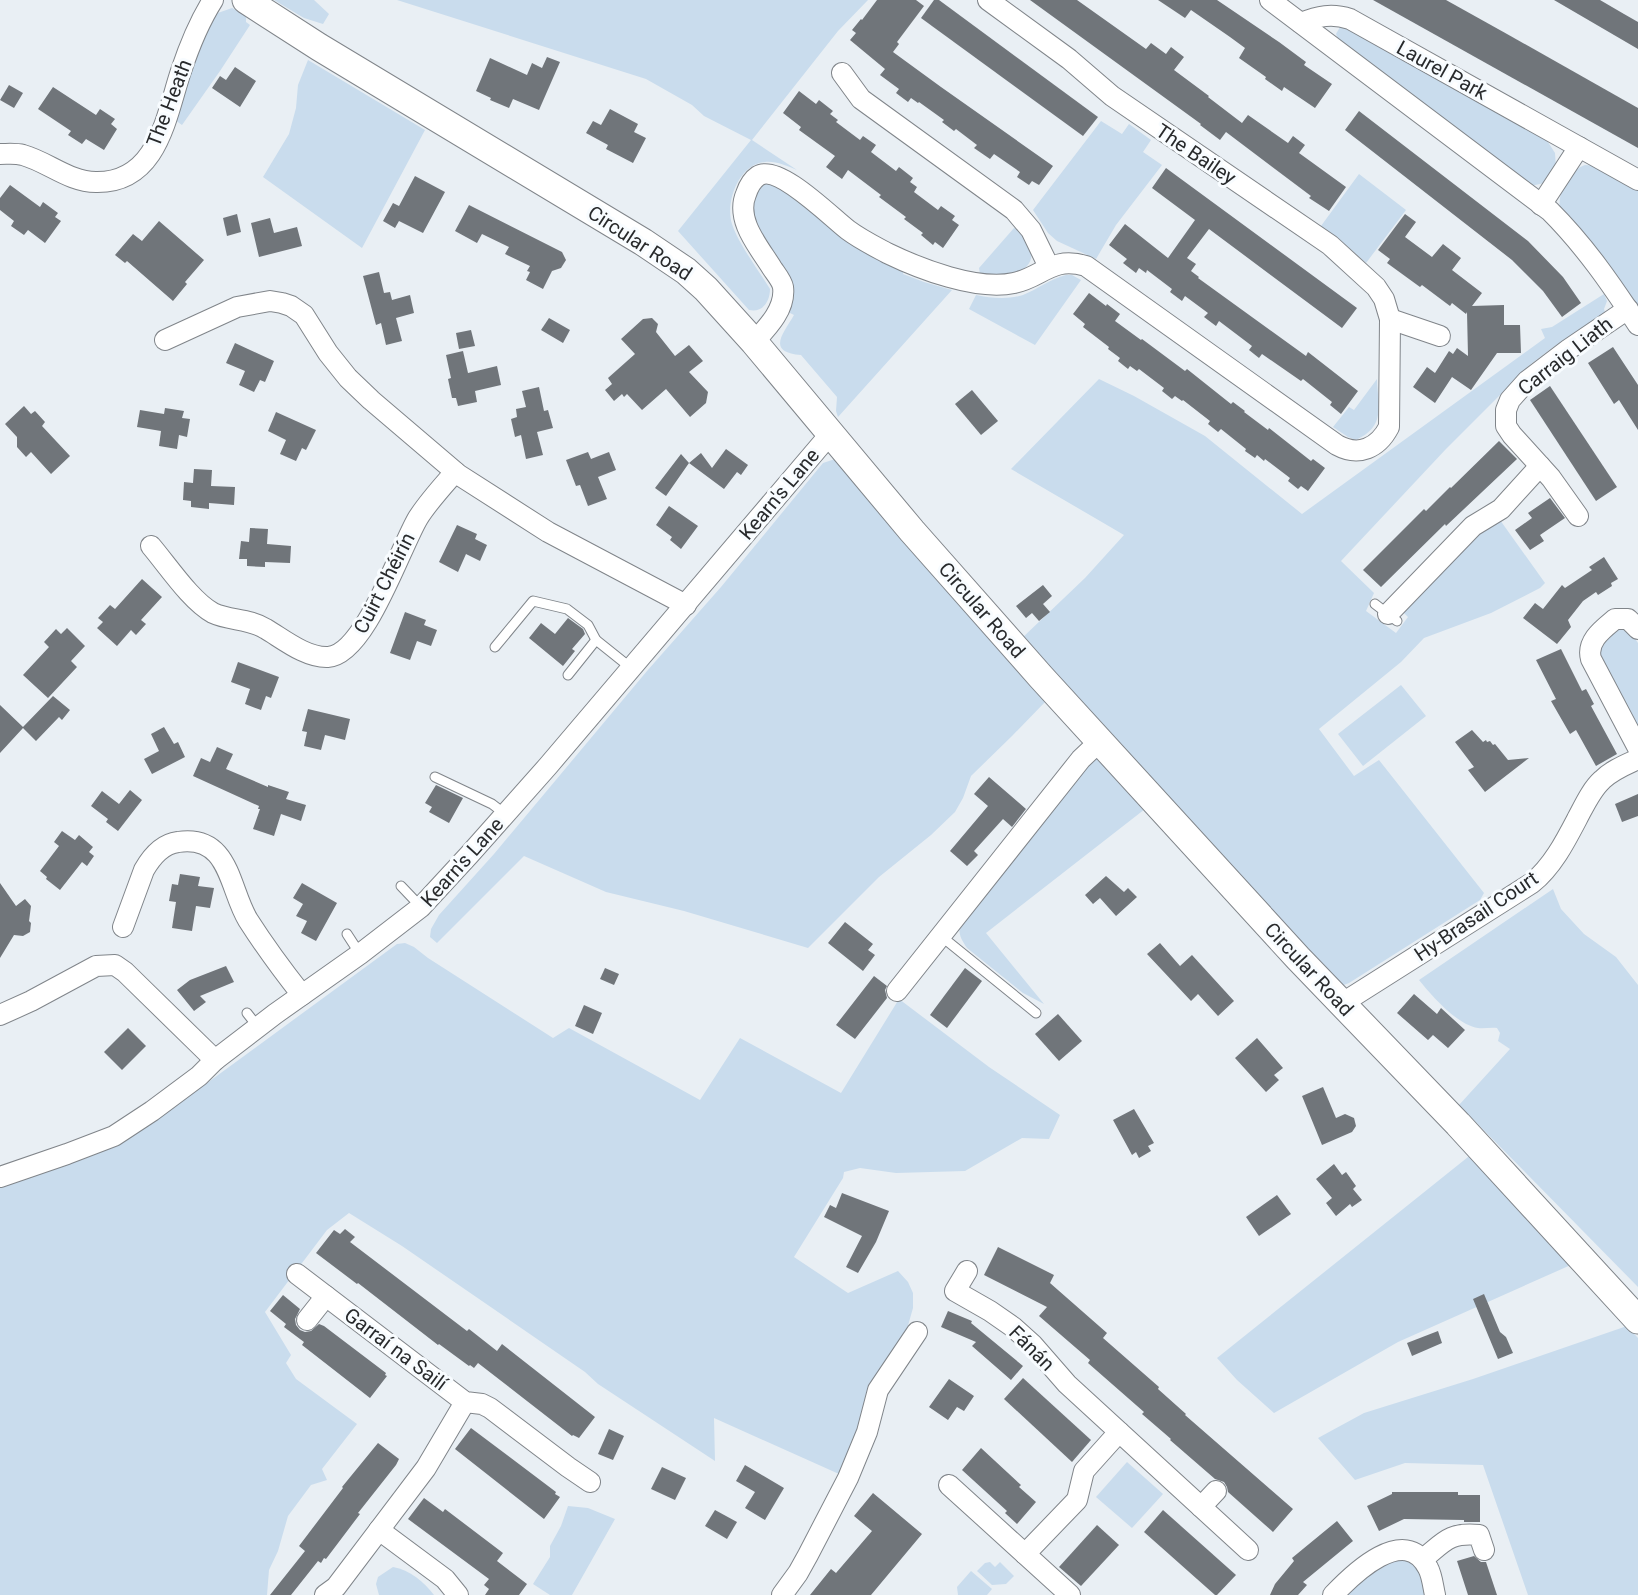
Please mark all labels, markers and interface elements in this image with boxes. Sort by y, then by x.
street label: Laurel Park [1392,35,1492,105]
street label: The Heath [141,56,197,150]
street label: The Bailey [1151,118,1241,190]
street label: Circular Road [583,200,697,286]
street label: Carraig Liath [1513,312,1617,400]
street label: Kearn's Lane [734,443,824,545]
street label: Cuirt Chéirín [348,529,420,637]
street label: Circular Road [934,557,1030,663]
street label: Kearn's Lane [416,812,508,912]
street label: Hy-Brasail Court [1410,866,1542,966]
street label: Circular Road [1260,917,1358,1021]
street label: Garraí na Sailí [340,1302,453,1396]
street label: Fánán [1004,1320,1060,1376]

